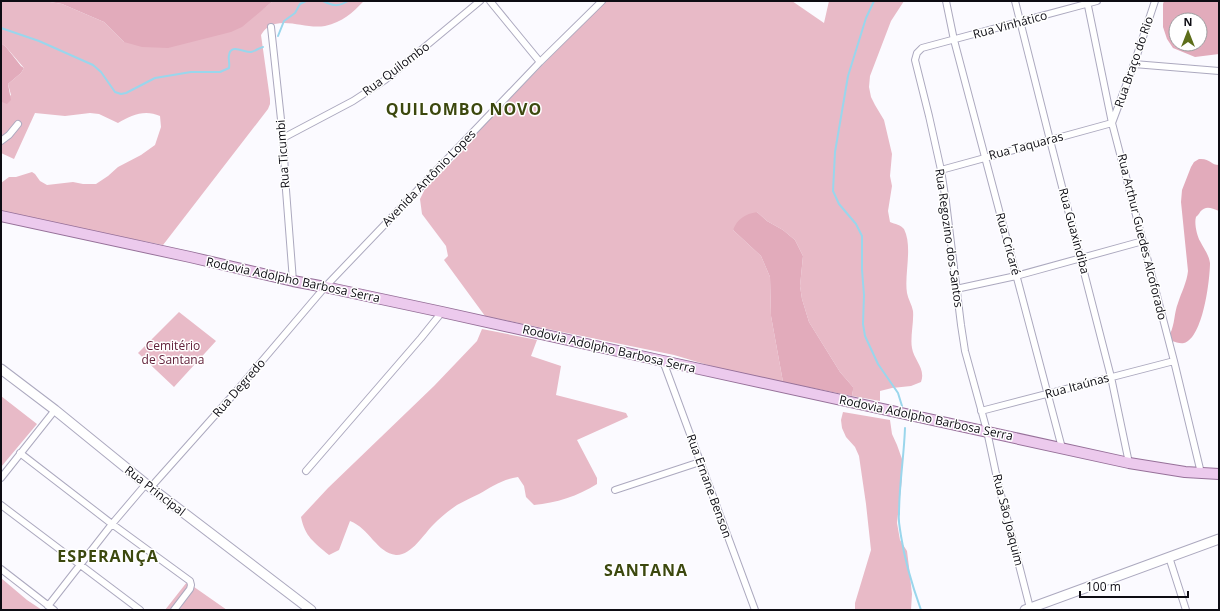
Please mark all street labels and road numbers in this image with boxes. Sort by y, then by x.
street label: Rua Vinhático [971,6,1049,43]
street label: Rua Braço do Rio [1110,14,1157,110]
street label: Rua Quilombo [359,38,433,100]
street label: Rua Ticumbi [272,119,293,189]
street label: Avenida Antônio Lopes [378,125,480,230]
street label: Rua Taquaras [987,127,1065,164]
street label: Rua Arthur Guedes Alcoforado [1114,152,1171,322]
street label: Rua Regozino dos Santos [931,167,968,309]
street label: Rua Guaxindiba [1055,186,1094,276]
street label: Rua Cricaré [992,211,1025,277]
street label: Rodovia Adolpho Barbosa Serra [205,253,382,306]
street label: Rodovia Adolpho Barbosa Serra [521,320,697,377]
street label: Rua Degredo [208,355,269,421]
street label: Rua Itaúnas [1043,369,1111,402]
street label: Rodovia Adolpho Barbosa Serra [838,391,1015,444]
street label: Rua Ernane Benson [683,431,736,540]
street label: Rua Principal [121,461,189,520]
street label: Rua São Joaquim [989,472,1028,568]

